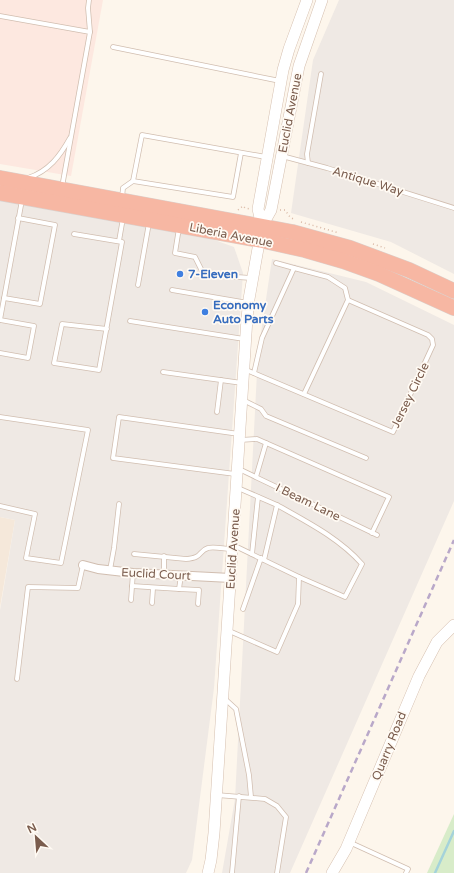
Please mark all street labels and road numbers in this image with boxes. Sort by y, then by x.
street label: Euclid Avenue [275,72,305,154]
street label: Antique Way [331,164,406,199]
street label: Liberia Avenue [188,220,274,250]
street label: Jersey Circle [388,360,432,430]
street label: I Beam Lane [273,480,343,524]
street label: Euclid Avenue [223,508,243,590]
street label: Euclid Court [121,565,192,583]
street label: Quarry Road [369,710,409,782]

